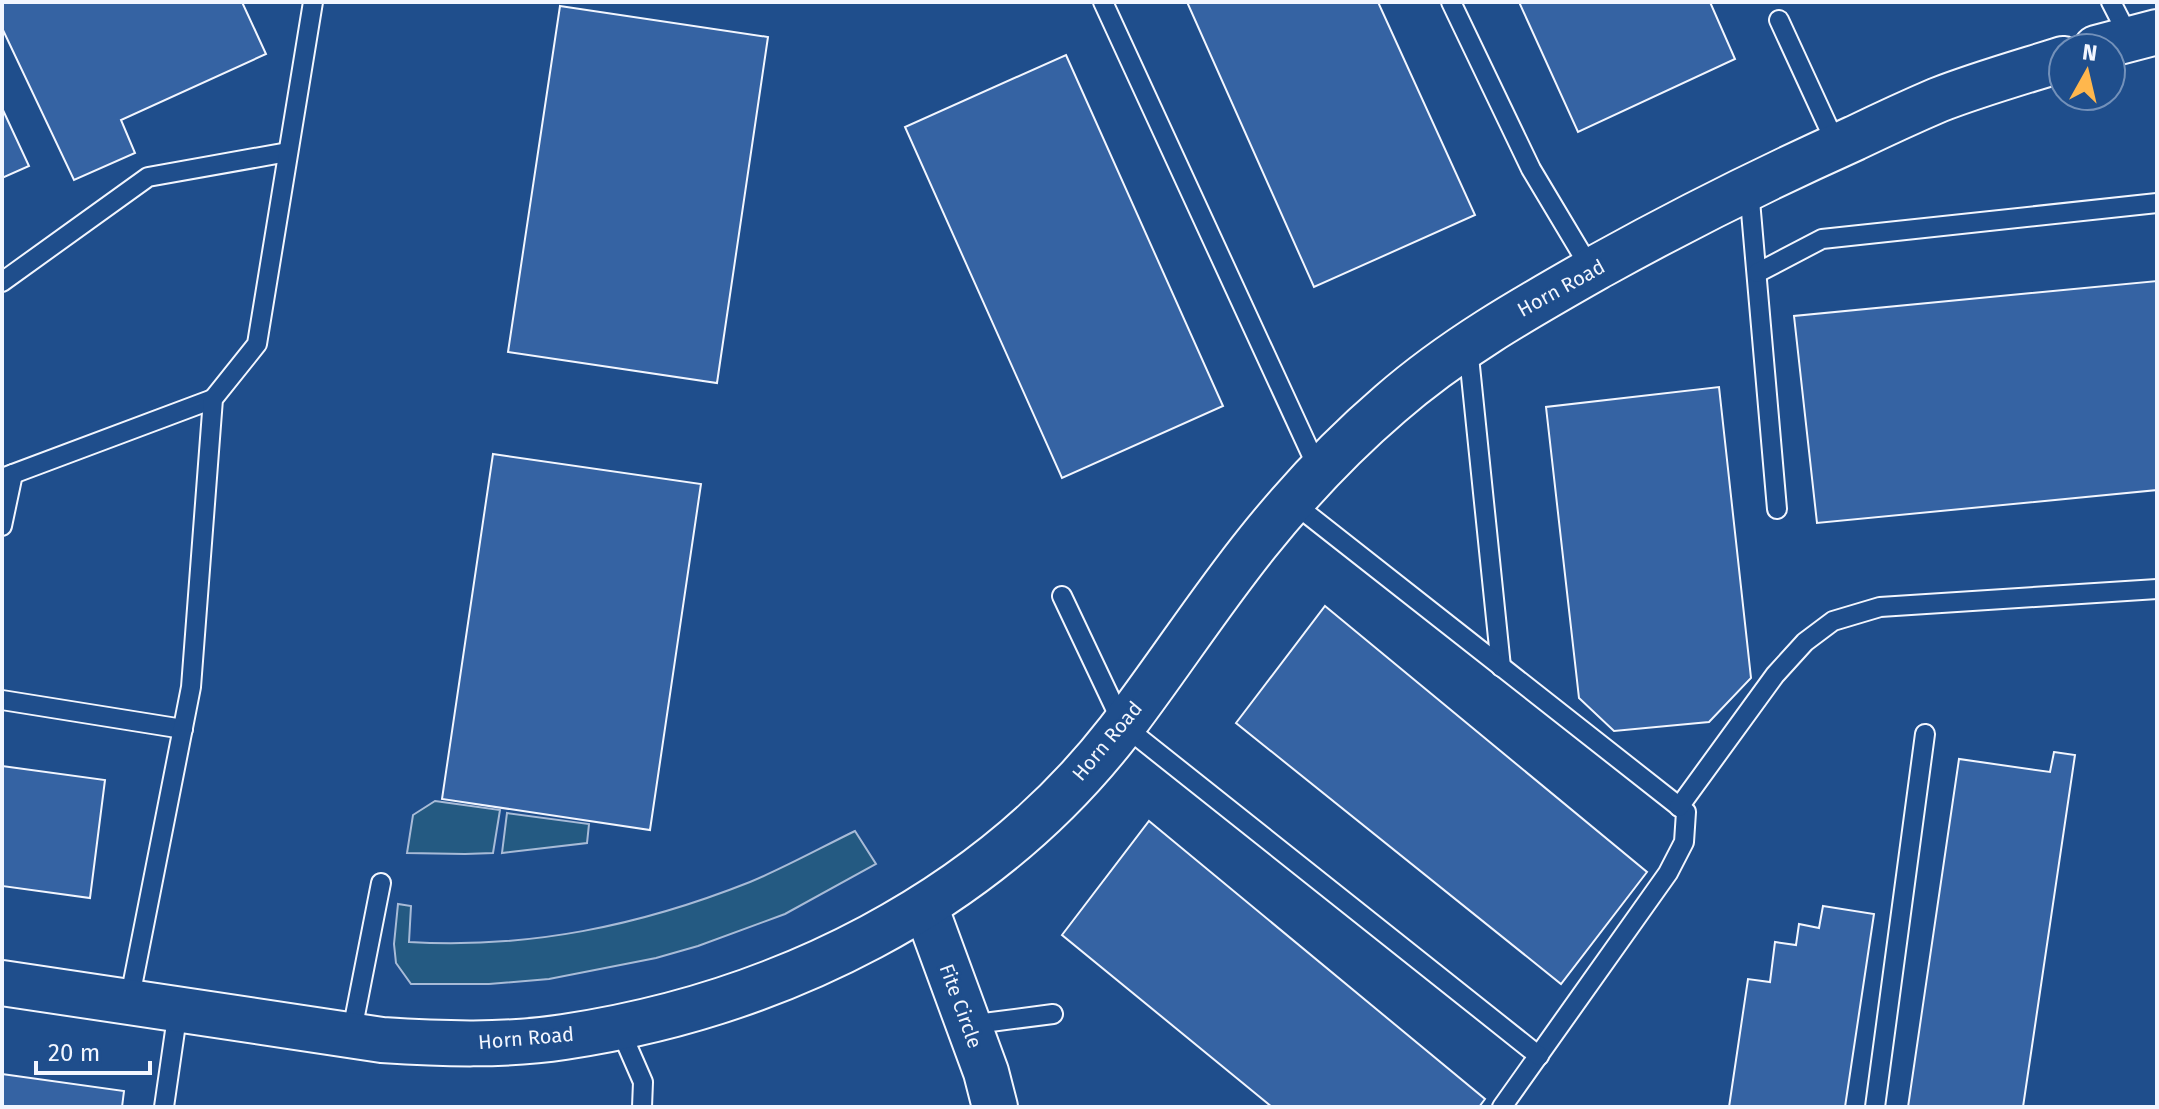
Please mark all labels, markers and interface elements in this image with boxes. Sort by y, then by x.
north arrow [2047,32,2127,112]
text: N [2081,38,2099,67]
street label: Horn Road [1513,254,1609,322]
street label: Horn Road [1067,696,1147,786]
street label: Fite Circle [935,961,987,1051]
street label: Horn Road [477,1022,575,1054]
scale bar [36,1025,150,1075]
text: 20 m [48,1039,100,1067]

